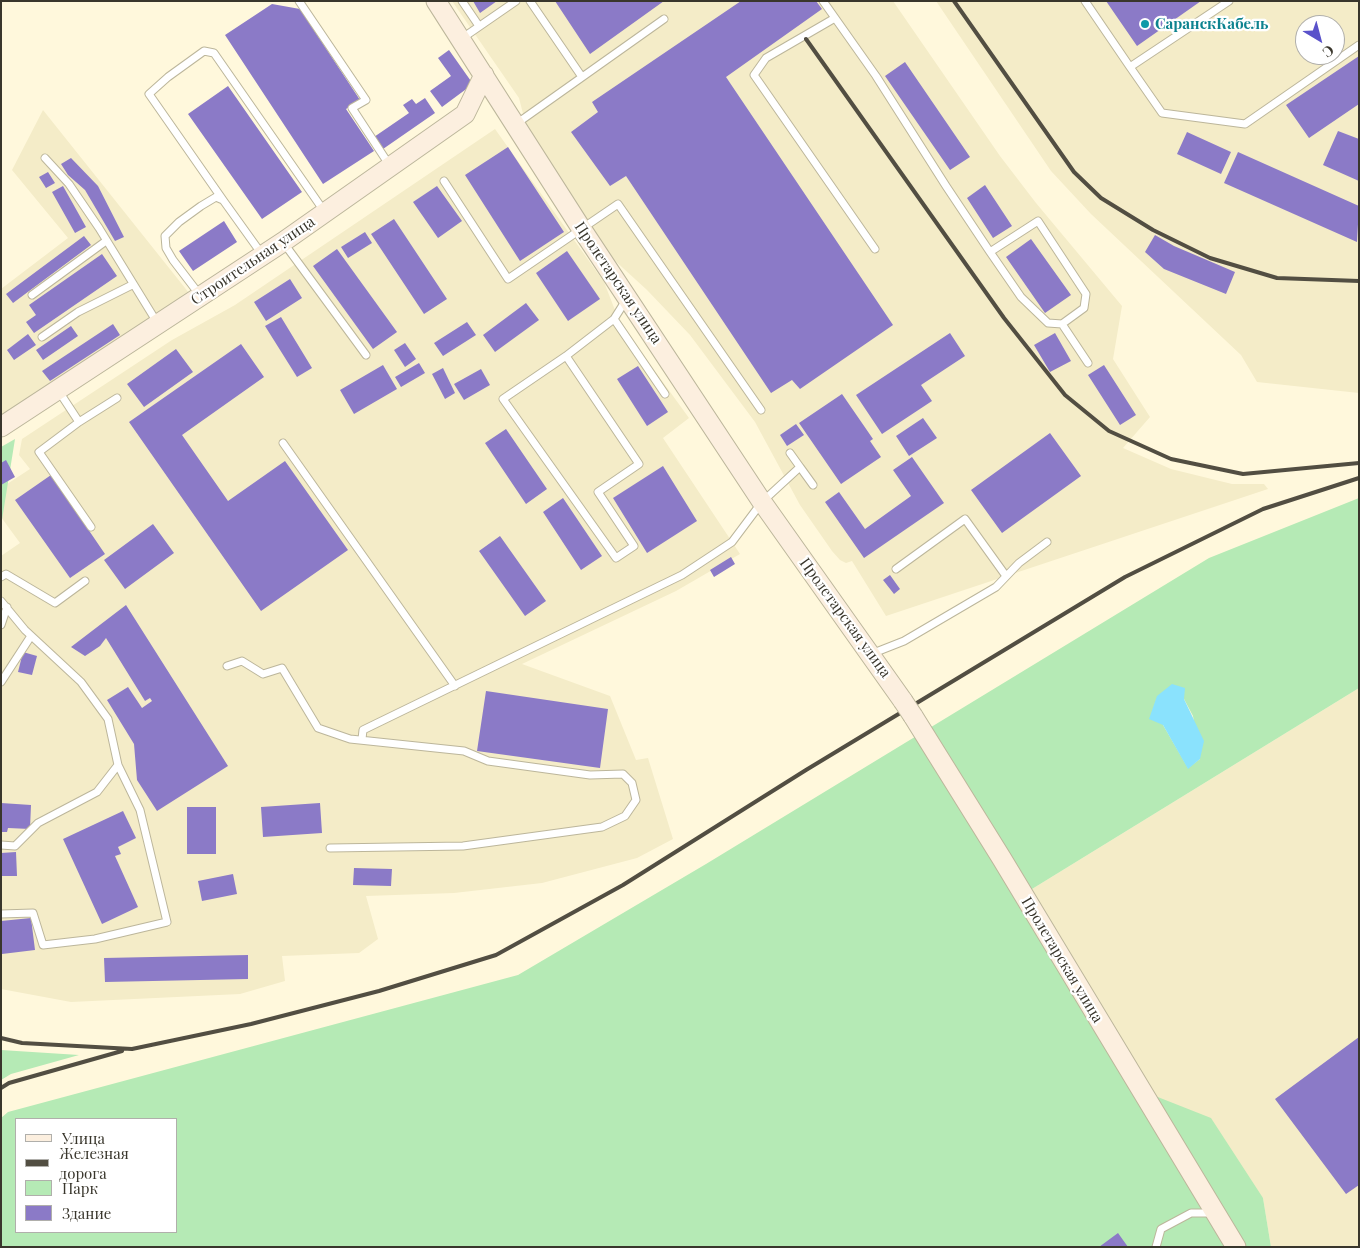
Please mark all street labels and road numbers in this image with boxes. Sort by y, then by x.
street label: Строительная улица [188,213,318,309]
street label: Пролетарская улица [570,219,666,347]
street label: Пролетарская улица [796,555,894,681]
street label: Пролетарская улица [1017,894,1107,1026]

